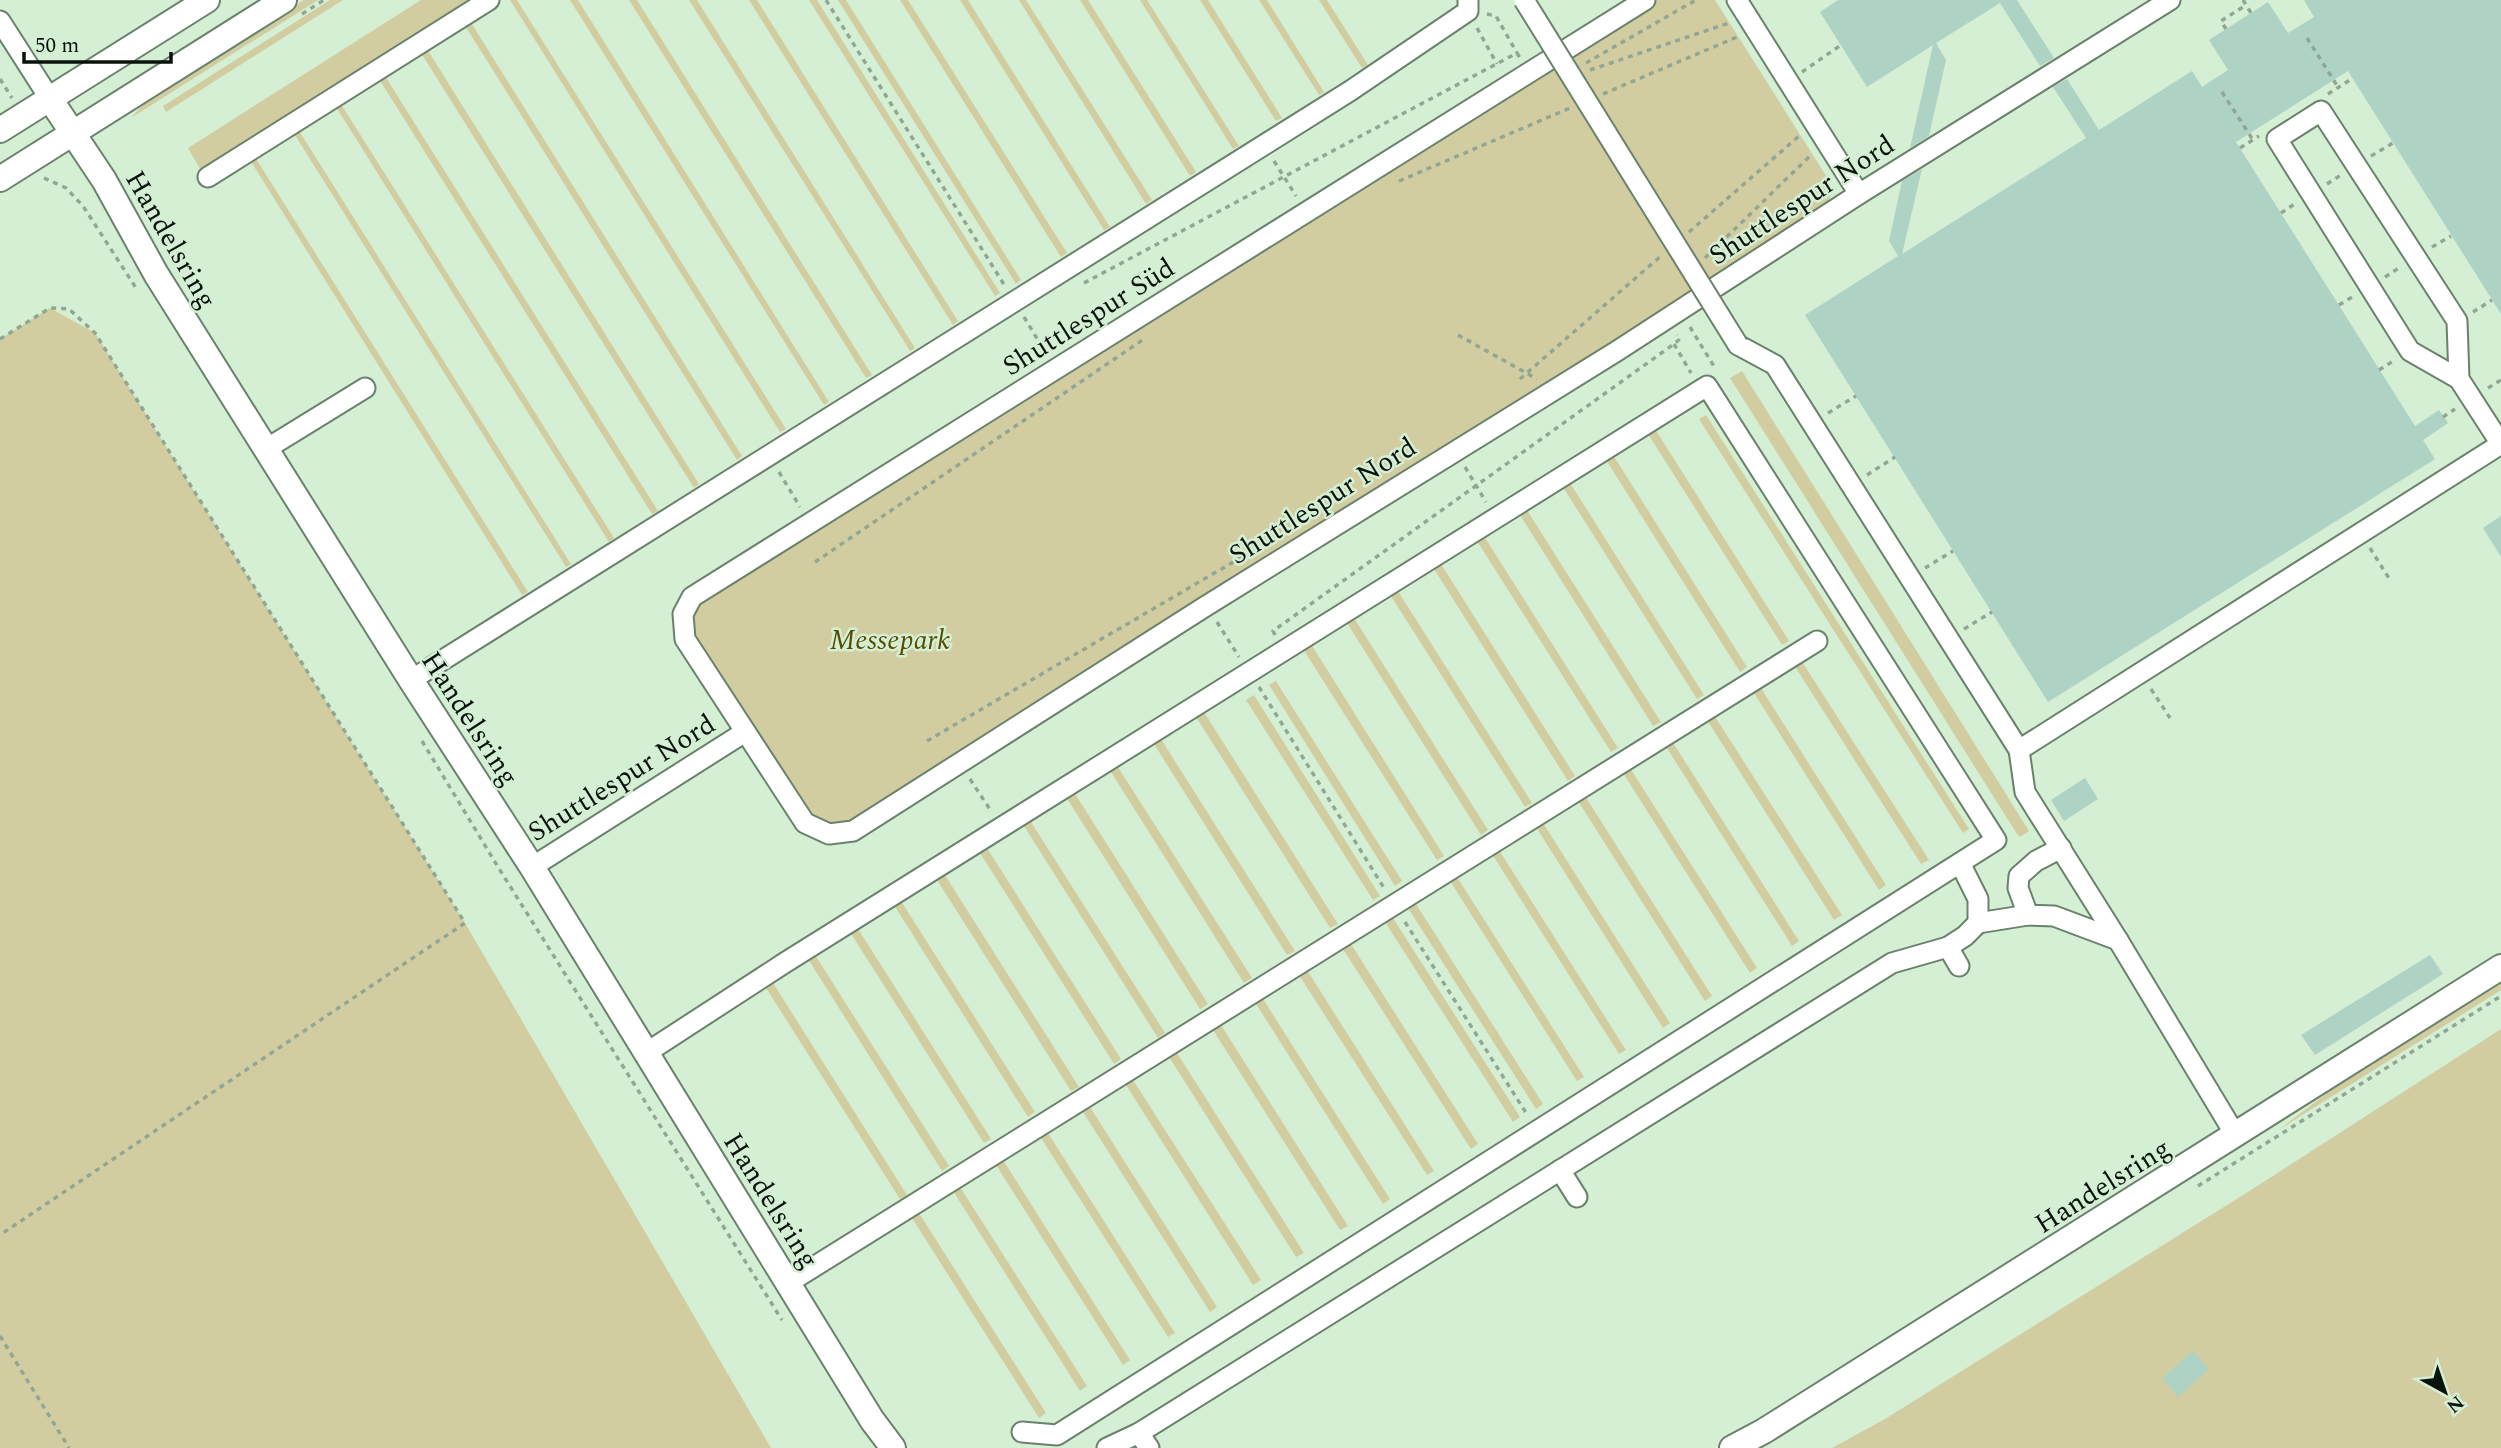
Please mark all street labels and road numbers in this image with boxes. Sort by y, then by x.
street label: Shuttlespur Nord [1700,124,1903,277]
street label: Handelsring [114,163,228,317]
street label: Shuttlespur Süd [994,247,1184,388]
street label: Shuttlespur Nord [1220,426,1425,576]
street label: Handelsring [410,643,530,795]
street label: Shuttlespur Nord [519,703,724,853]
street label: Handelsring [712,1124,830,1277]
street label: Handelsring [2026,1127,2179,1245]

